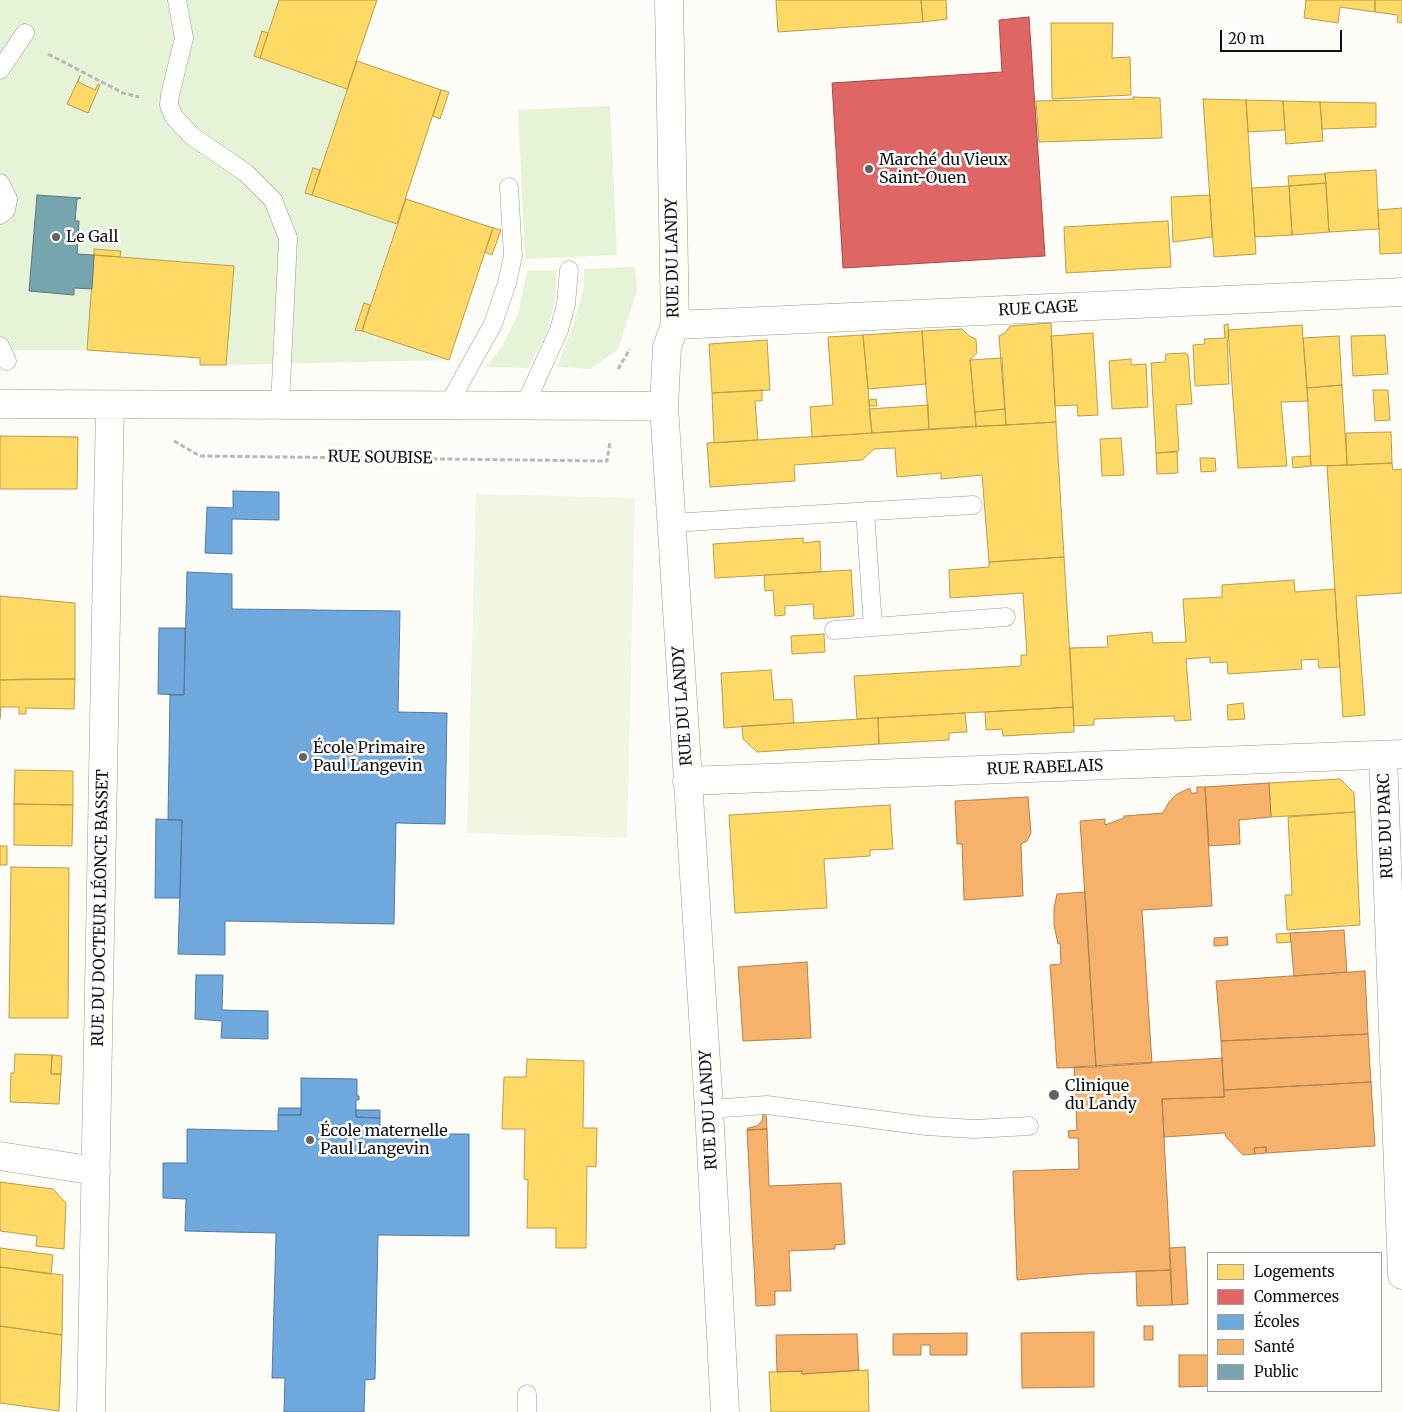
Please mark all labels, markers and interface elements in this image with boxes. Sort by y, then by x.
scale bar [1222,20,1344,52]
text: 20 m [1228,29,1265,48]
place label: Marché du Vieux Saint-Ouen [879,150,1008,188]
marker: Marché du Vieux Saint-Ouen [863,163,875,175]
street label: RUE DU LANDY [662,198,684,318]
place label: Le Gall [66,227,118,247]
marker: Le Gall [50,231,62,243]
street label: RUE CAGE [998,297,1078,321]
street label: RUE SOUBISE [327,447,433,469]
street label: RUE DU LANDY [669,645,697,767]
place label: École Primaire Paul Langevin [313,738,425,776]
marker: École Primaire Paul Langevin [297,751,309,763]
street label: RUE RABELAIS [986,756,1104,780]
street label: RUE DU DOCTEUR LÉONCE BASSET [89,769,113,1047]
street label: RUE DU PARC [1375,773,1397,879]
street label: RUE DU LANDY [696,1049,722,1171]
place label: Clinique du Landy [1065,1076,1137,1114]
marker: Clinique du Landy [1047,1088,1061,1102]
place label: École maternelle Paul Langevin [320,1121,448,1159]
marker: École maternelle Paul Langevin [304,1134,316,1146]
legend [1207,1252,1382,1392]
text: Logements [1254,1262,1335,1281]
text: Commerces [1254,1287,1339,1306]
text: Écoles [1254,1312,1300,1331]
text: Santé [1254,1337,1294,1356]
text: Public [1254,1362,1299,1381]

